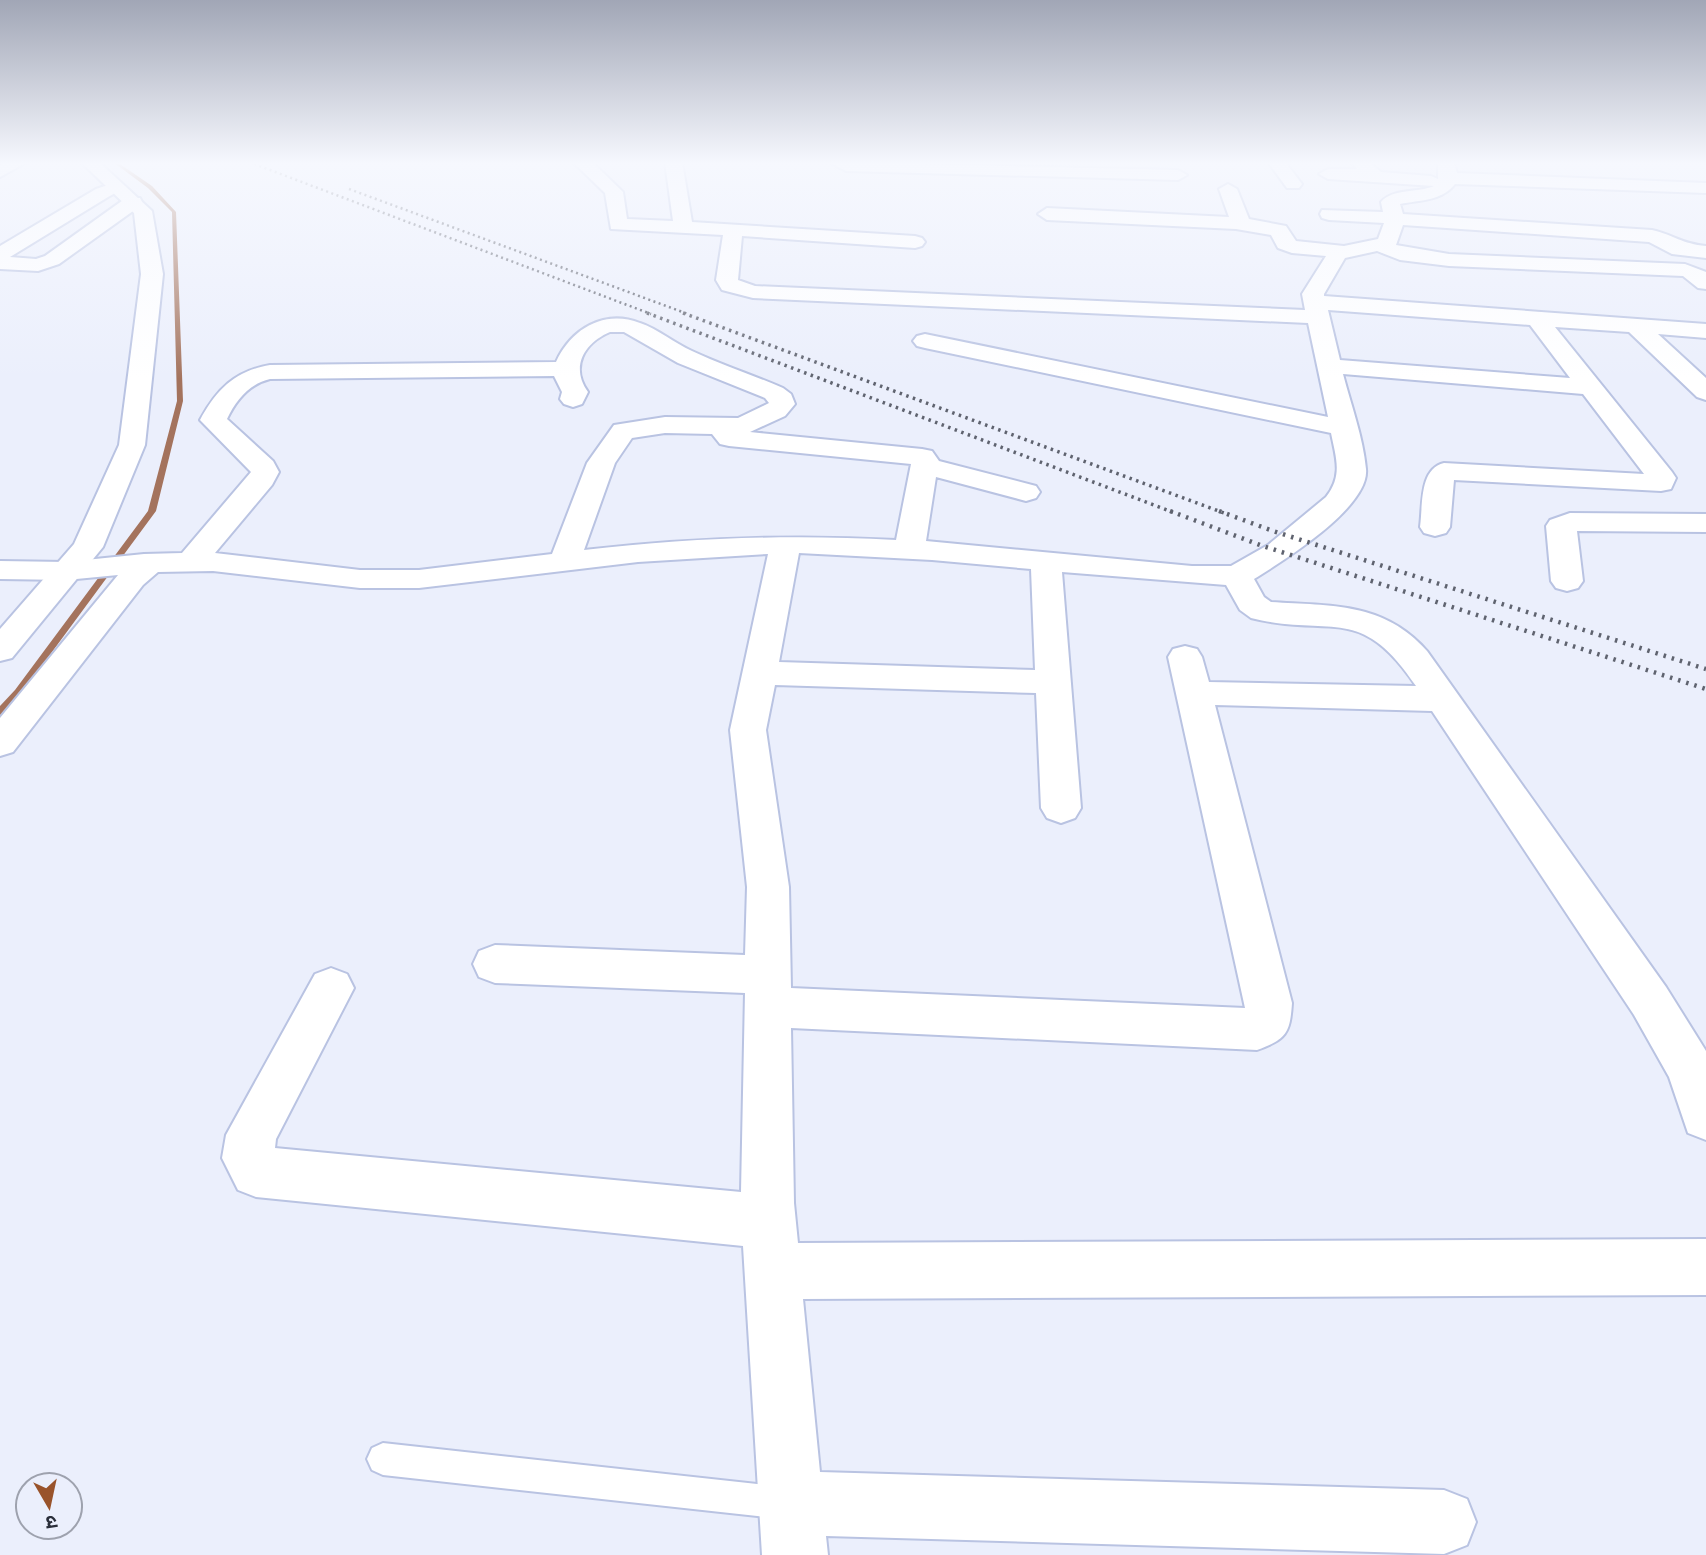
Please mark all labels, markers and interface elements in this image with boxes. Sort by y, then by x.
north arrow [14,1471,84,1541]
text: उ [44,1511,59,1536]

